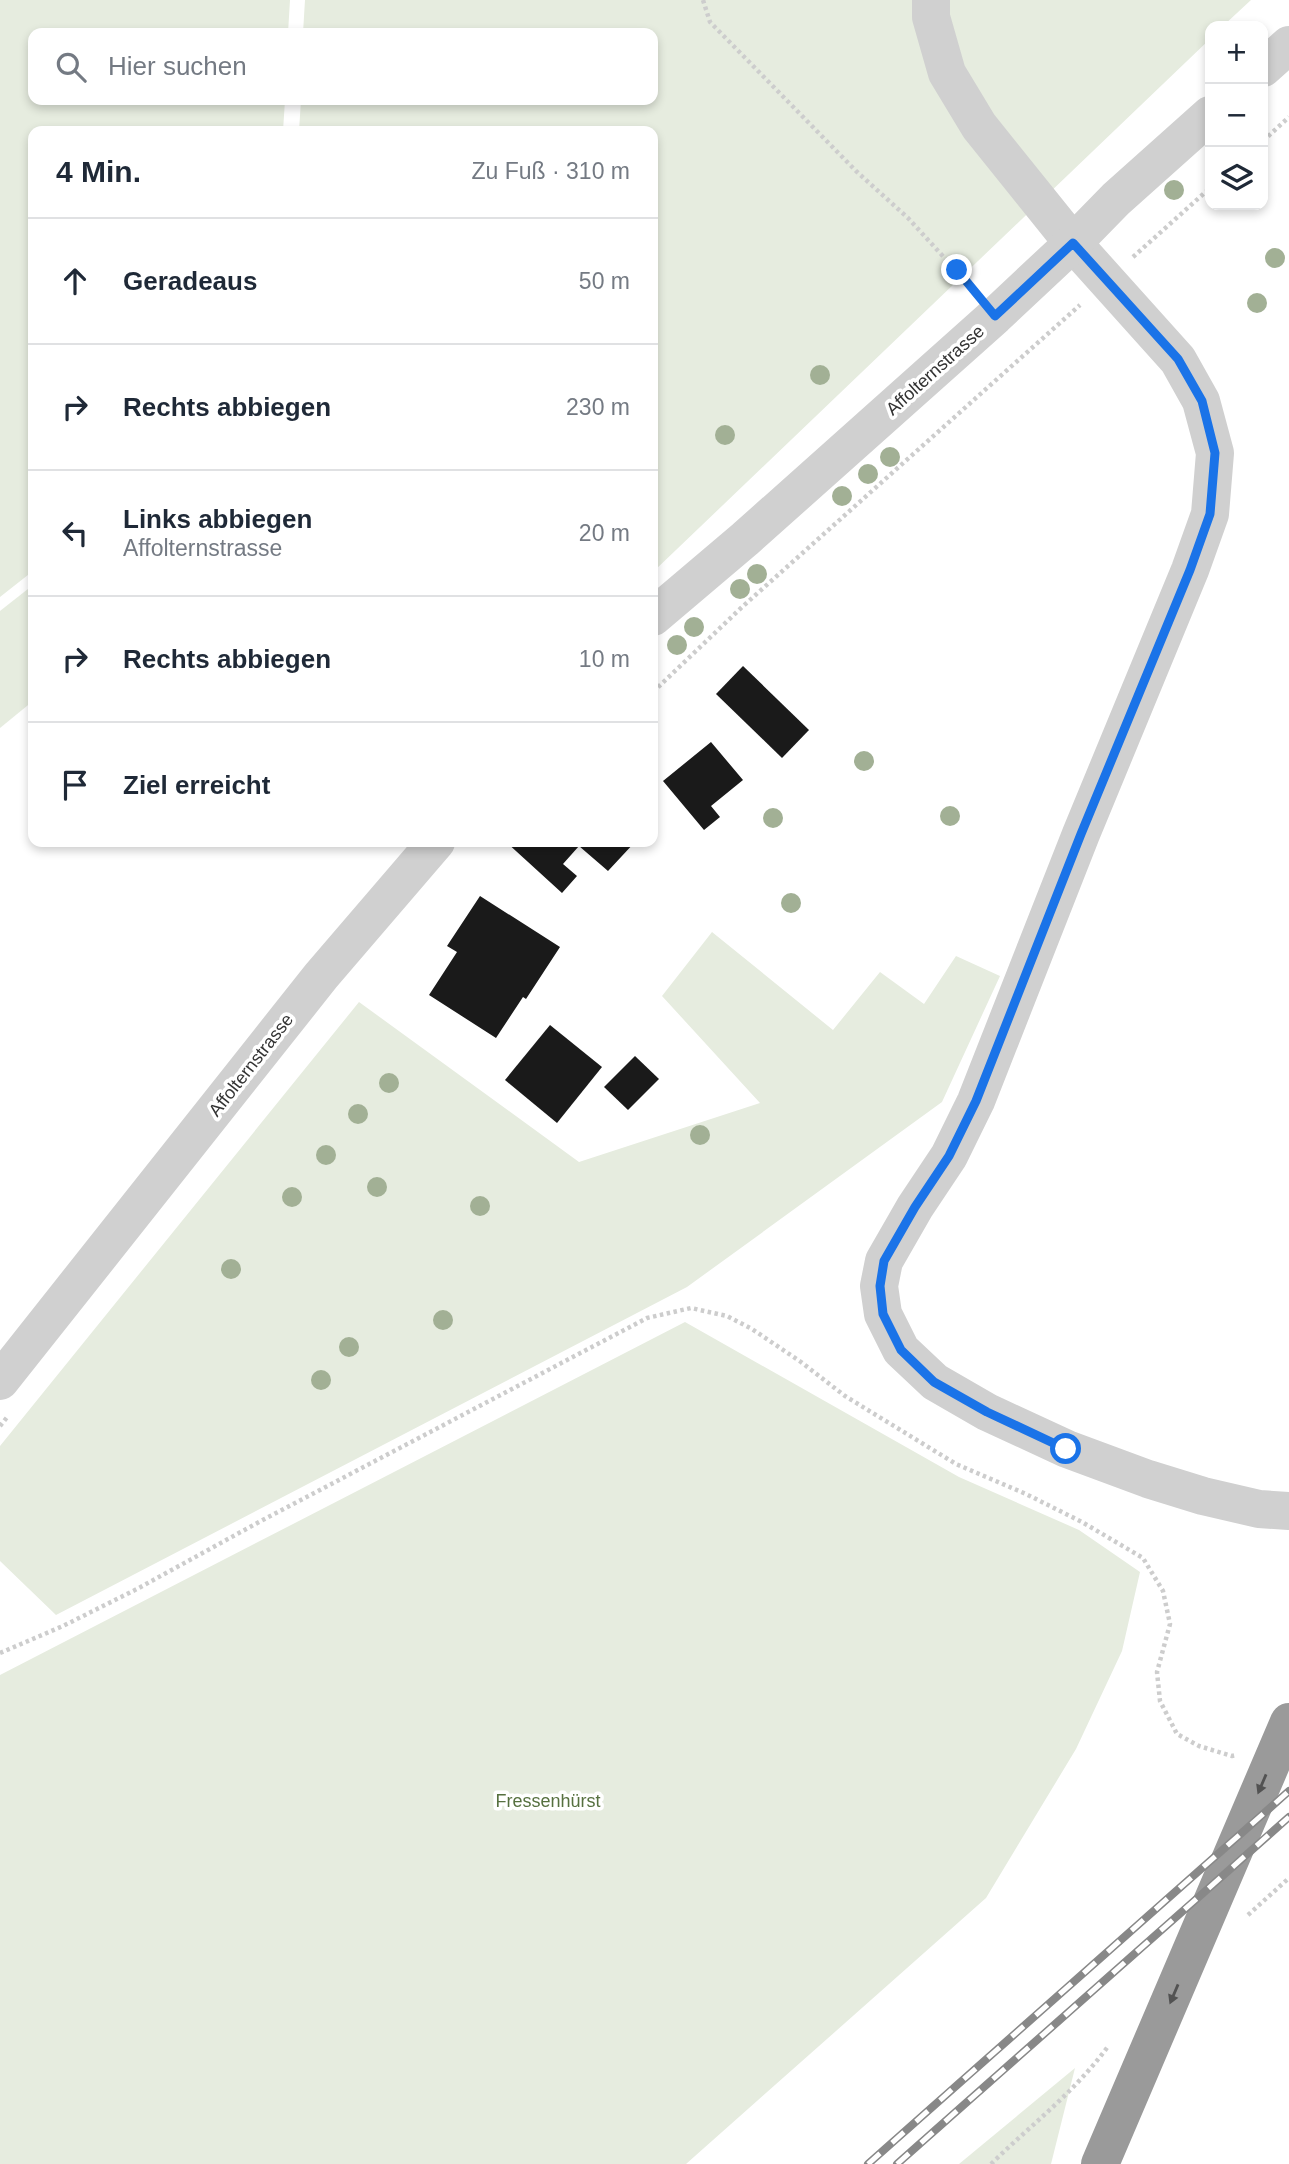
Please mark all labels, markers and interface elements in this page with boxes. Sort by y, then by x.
map controls [1205,21,1268,210]
button: + [1205,21,1268,84]
search box [28,28,658,105]
icon: search [52,48,90,86]
text: Hier suchen [108,51,247,81]
button: − [1205,84,1268,147]
button: layers [1205,147,1268,210]
text: 4 Min. [56,155,141,188]
text: Zu Fuß · 310 m [472,158,630,184]
route end [941,254,972,285]
icon: ahead [56,262,94,300]
text: Geradeaus [123,266,257,296]
text: 50 m [579,268,630,294]
street label: Affolternstrasse [882,321,988,419]
icon: right [56,388,94,426]
text: Rechts abbiegen [123,392,331,422]
text: 230 m [566,394,630,420]
text: Links abbiegen [123,504,312,534]
icon: left [56,514,94,552]
text: 20 m [579,520,630,546]
text: Affolternstrasse [123,535,282,561]
icon: right [56,640,94,678]
text: Rechts abbiegen [123,644,331,674]
text: 10 m [579,646,630,672]
icon: arrive [56,766,94,804]
text: Ziel erreicht [123,770,270,800]
street label: Affolternstrasse [205,1010,297,1120]
route start [1050,1433,1081,1464]
one-way arrow [1257,1774,1268,1795]
park label: Fressenhürst [495,1791,601,1811]
one-way arrow [1168,1984,1179,2005]

